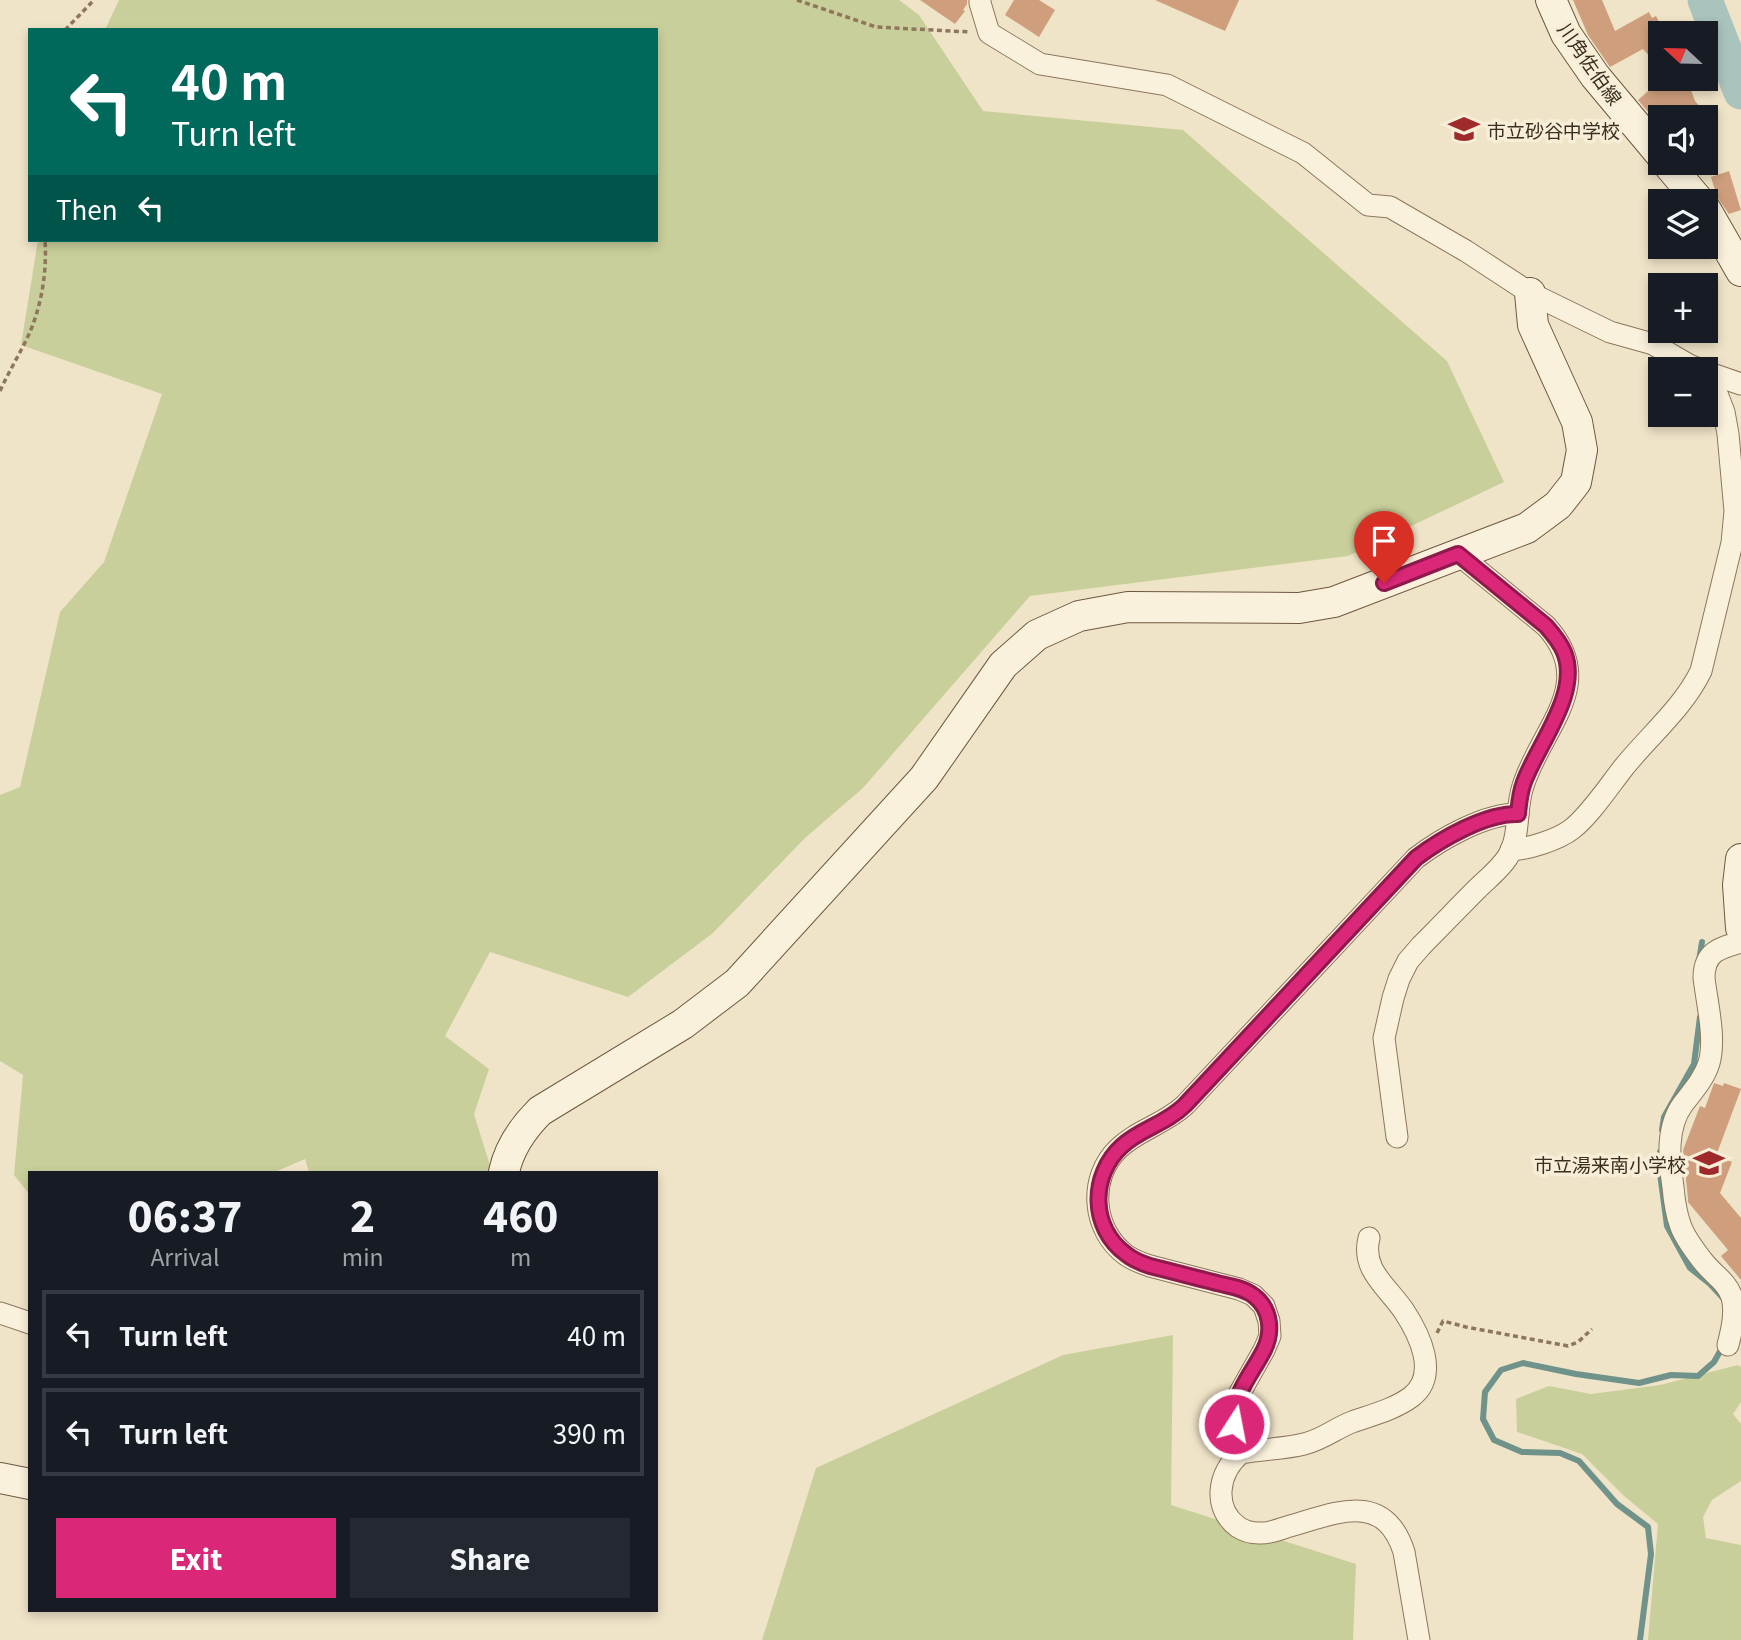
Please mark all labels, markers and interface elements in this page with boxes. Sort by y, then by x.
street label: 川角佐伯線 [1553,16,1629,110]
north arrow [1648,21,1718,91]
map controls [1648,21,1718,427]
text: 40 m [171,43,287,114]
icon: left [56,56,147,147]
button: sound [1648,105,1718,175]
text: Turn left [171,109,296,155]
school or university icon: 市立砂谷中学校 [1447,112,1481,146]
place label: 市立砂谷中学校 [1487,116,1620,143]
icon: left [132,189,170,227]
button: layers [1648,189,1718,259]
text: Then [56,190,118,227]
button: + [1648,273,1718,343]
button: − [1648,357,1718,427]
pin [1354,511,1414,583]
icon: arrive [1365,522,1403,560]
school or university icon: 市立湯来南小学校 [1692,1146,1726,1180]
place label: 市立湯来南小学校 [1534,1150,1686,1177]
text: 06:37 [128,1183,242,1244]
text: 2 [350,1183,375,1244]
text: 460 [483,1183,558,1244]
text: Arrival [150,1239,219,1273]
text: min [342,1239,384,1273]
text: m [510,1239,531,1273]
icon: left [60,1315,98,1353]
text: Turn left [119,1316,228,1353]
text: 40 m [567,1316,626,1353]
position arrow [1197,1387,1271,1461]
icon: left [60,1413,98,1451]
text: Turn left [119,1414,228,1451]
text: 390 m [553,1414,626,1451]
button: Exit [56,1518,336,1598]
button: Share [350,1518,630,1598]

